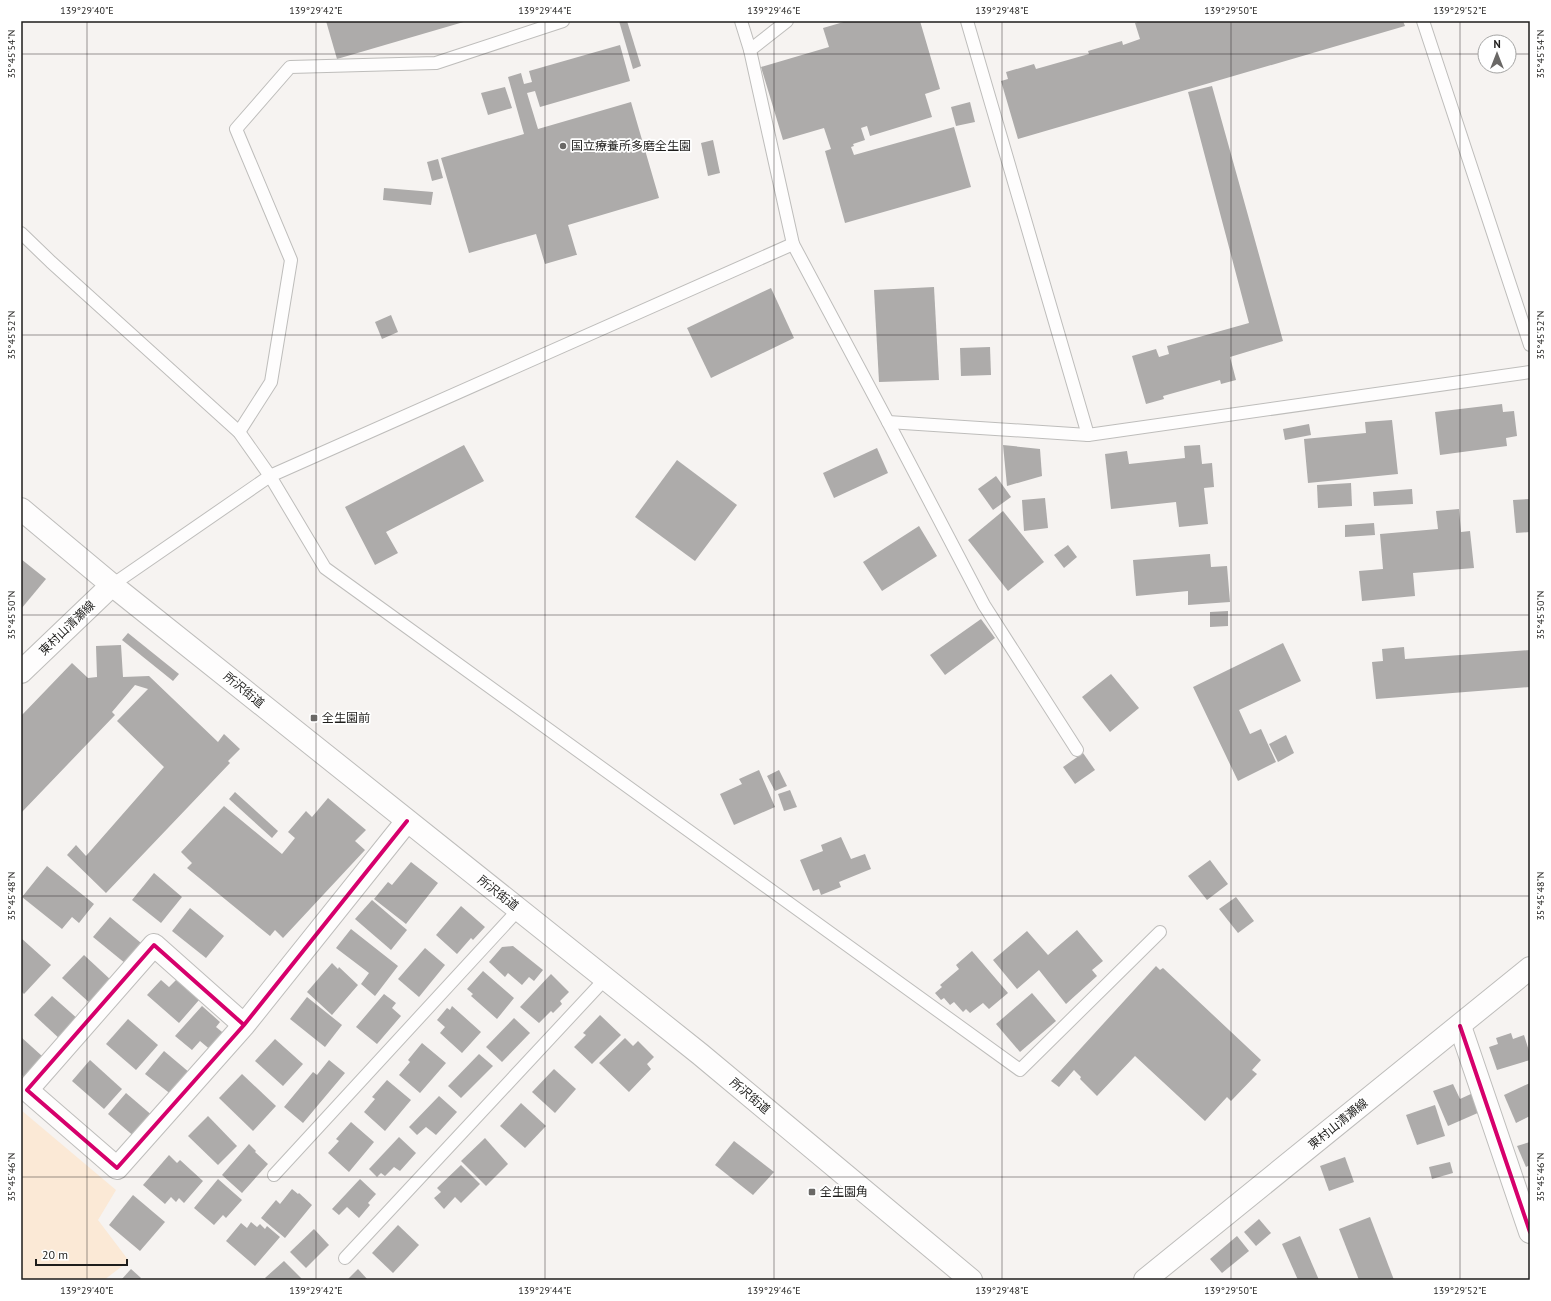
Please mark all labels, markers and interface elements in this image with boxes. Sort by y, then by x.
text: 139°29'40"E [60,4,114,17]
text: 139°29'42"E [289,4,343,17]
text: 139°29'44"E [518,4,572,17]
text: 139°29'46"E [747,4,801,17]
text: 139°29'48"E [975,4,1029,17]
text: 139°29'50"E [1204,4,1258,17]
text: 139°29'52"E [1433,4,1487,17]
text: 35°45'54"N [5,29,18,79]
text: 35°45'54"N [1534,29,1547,79]
north arrow [1477,34,1517,74]
text: N [1493,37,1501,51]
place label: 国立療養所多磨全生園 [571,138,691,153]
marker: 国立療養所多磨全生園 [558,141,568,151]
text: 35°45'52"N [5,310,18,360]
text: 35°45'52"N [1534,310,1547,360]
text: 35°45'50"N [5,590,18,640]
text: 35°45'50"N [1534,590,1547,640]
street label: 東村山清瀬線 [36,597,98,658]
street label: 所沢街道 [221,669,268,711]
place label: 全生園前 [322,710,370,725]
marker: 全生園前 [309,713,319,723]
text: 35°45'48"N [5,871,18,921]
text: 35°45'48"N [1534,871,1547,921]
street label: 所沢街道 [475,872,522,913]
street label: 所沢街道 [727,1074,774,1117]
street label: 東村山清瀬線 [1305,1095,1370,1152]
text: 35°45'46"N [5,1152,18,1202]
text: 35°45'46"N [1534,1152,1547,1202]
place label: 全生園角 [820,1184,868,1199]
marker: 全生園角 [807,1187,817,1197]
scale bar [36,1241,127,1267]
text: 20 m [42,1247,68,1262]
text: 139°29'40"E [60,1284,114,1297]
text: 139°29'42"E [289,1284,343,1297]
text: 139°29'44"E [518,1284,572,1297]
text: 139°29'46"E [747,1284,801,1297]
text: 139°29'48"E [975,1284,1029,1297]
text: 139°29'50"E [1204,1284,1258,1297]
text: 139°29'52"E [1433,1284,1487,1297]

